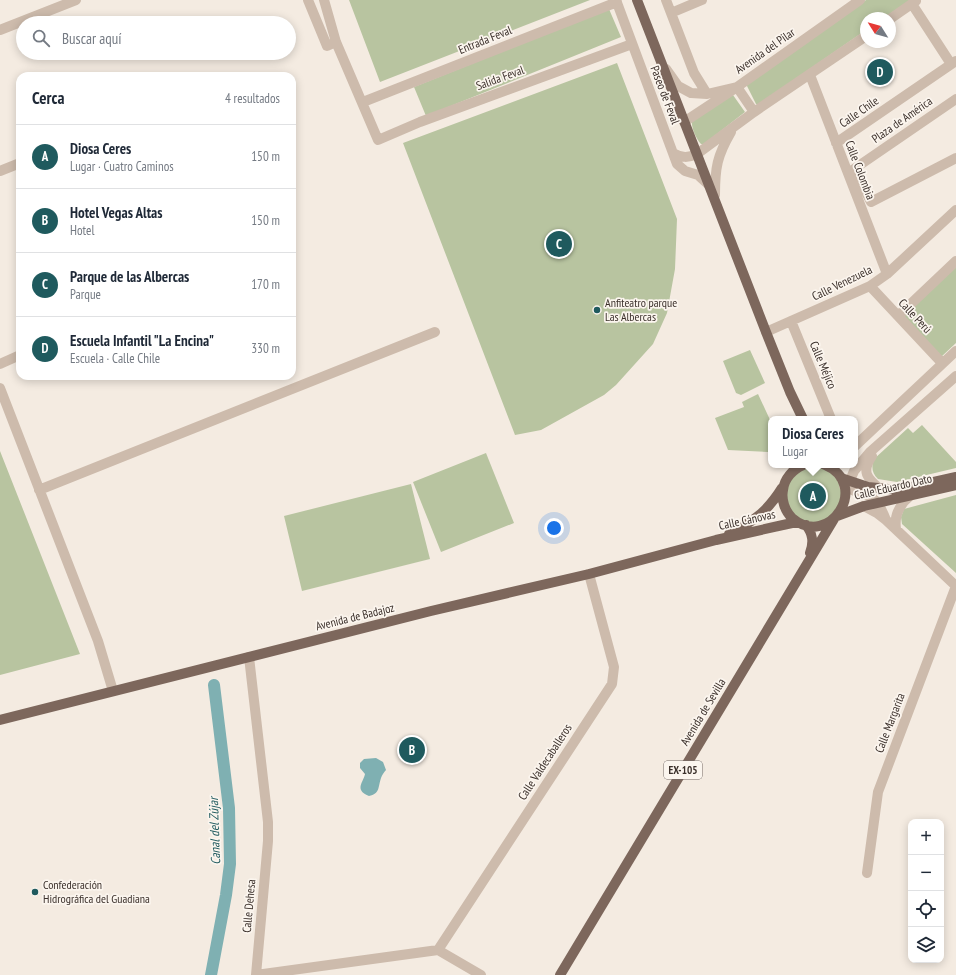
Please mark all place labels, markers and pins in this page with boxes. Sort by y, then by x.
pin: D [867,57,893,87]
pin: C [546,229,572,259]
place label: Anfiteatro parque Las Albercas [605,295,677,324]
marker: Anfiteatro parque Las Albercas [592,305,602,315]
pin: A [800,481,826,511]
pin: B [399,735,425,765]
place label: Confederación Hidrográfica del Guadiana [43,877,150,906]
marker: Confederación Hidrográfica del Guadiana [30,887,40,897]

